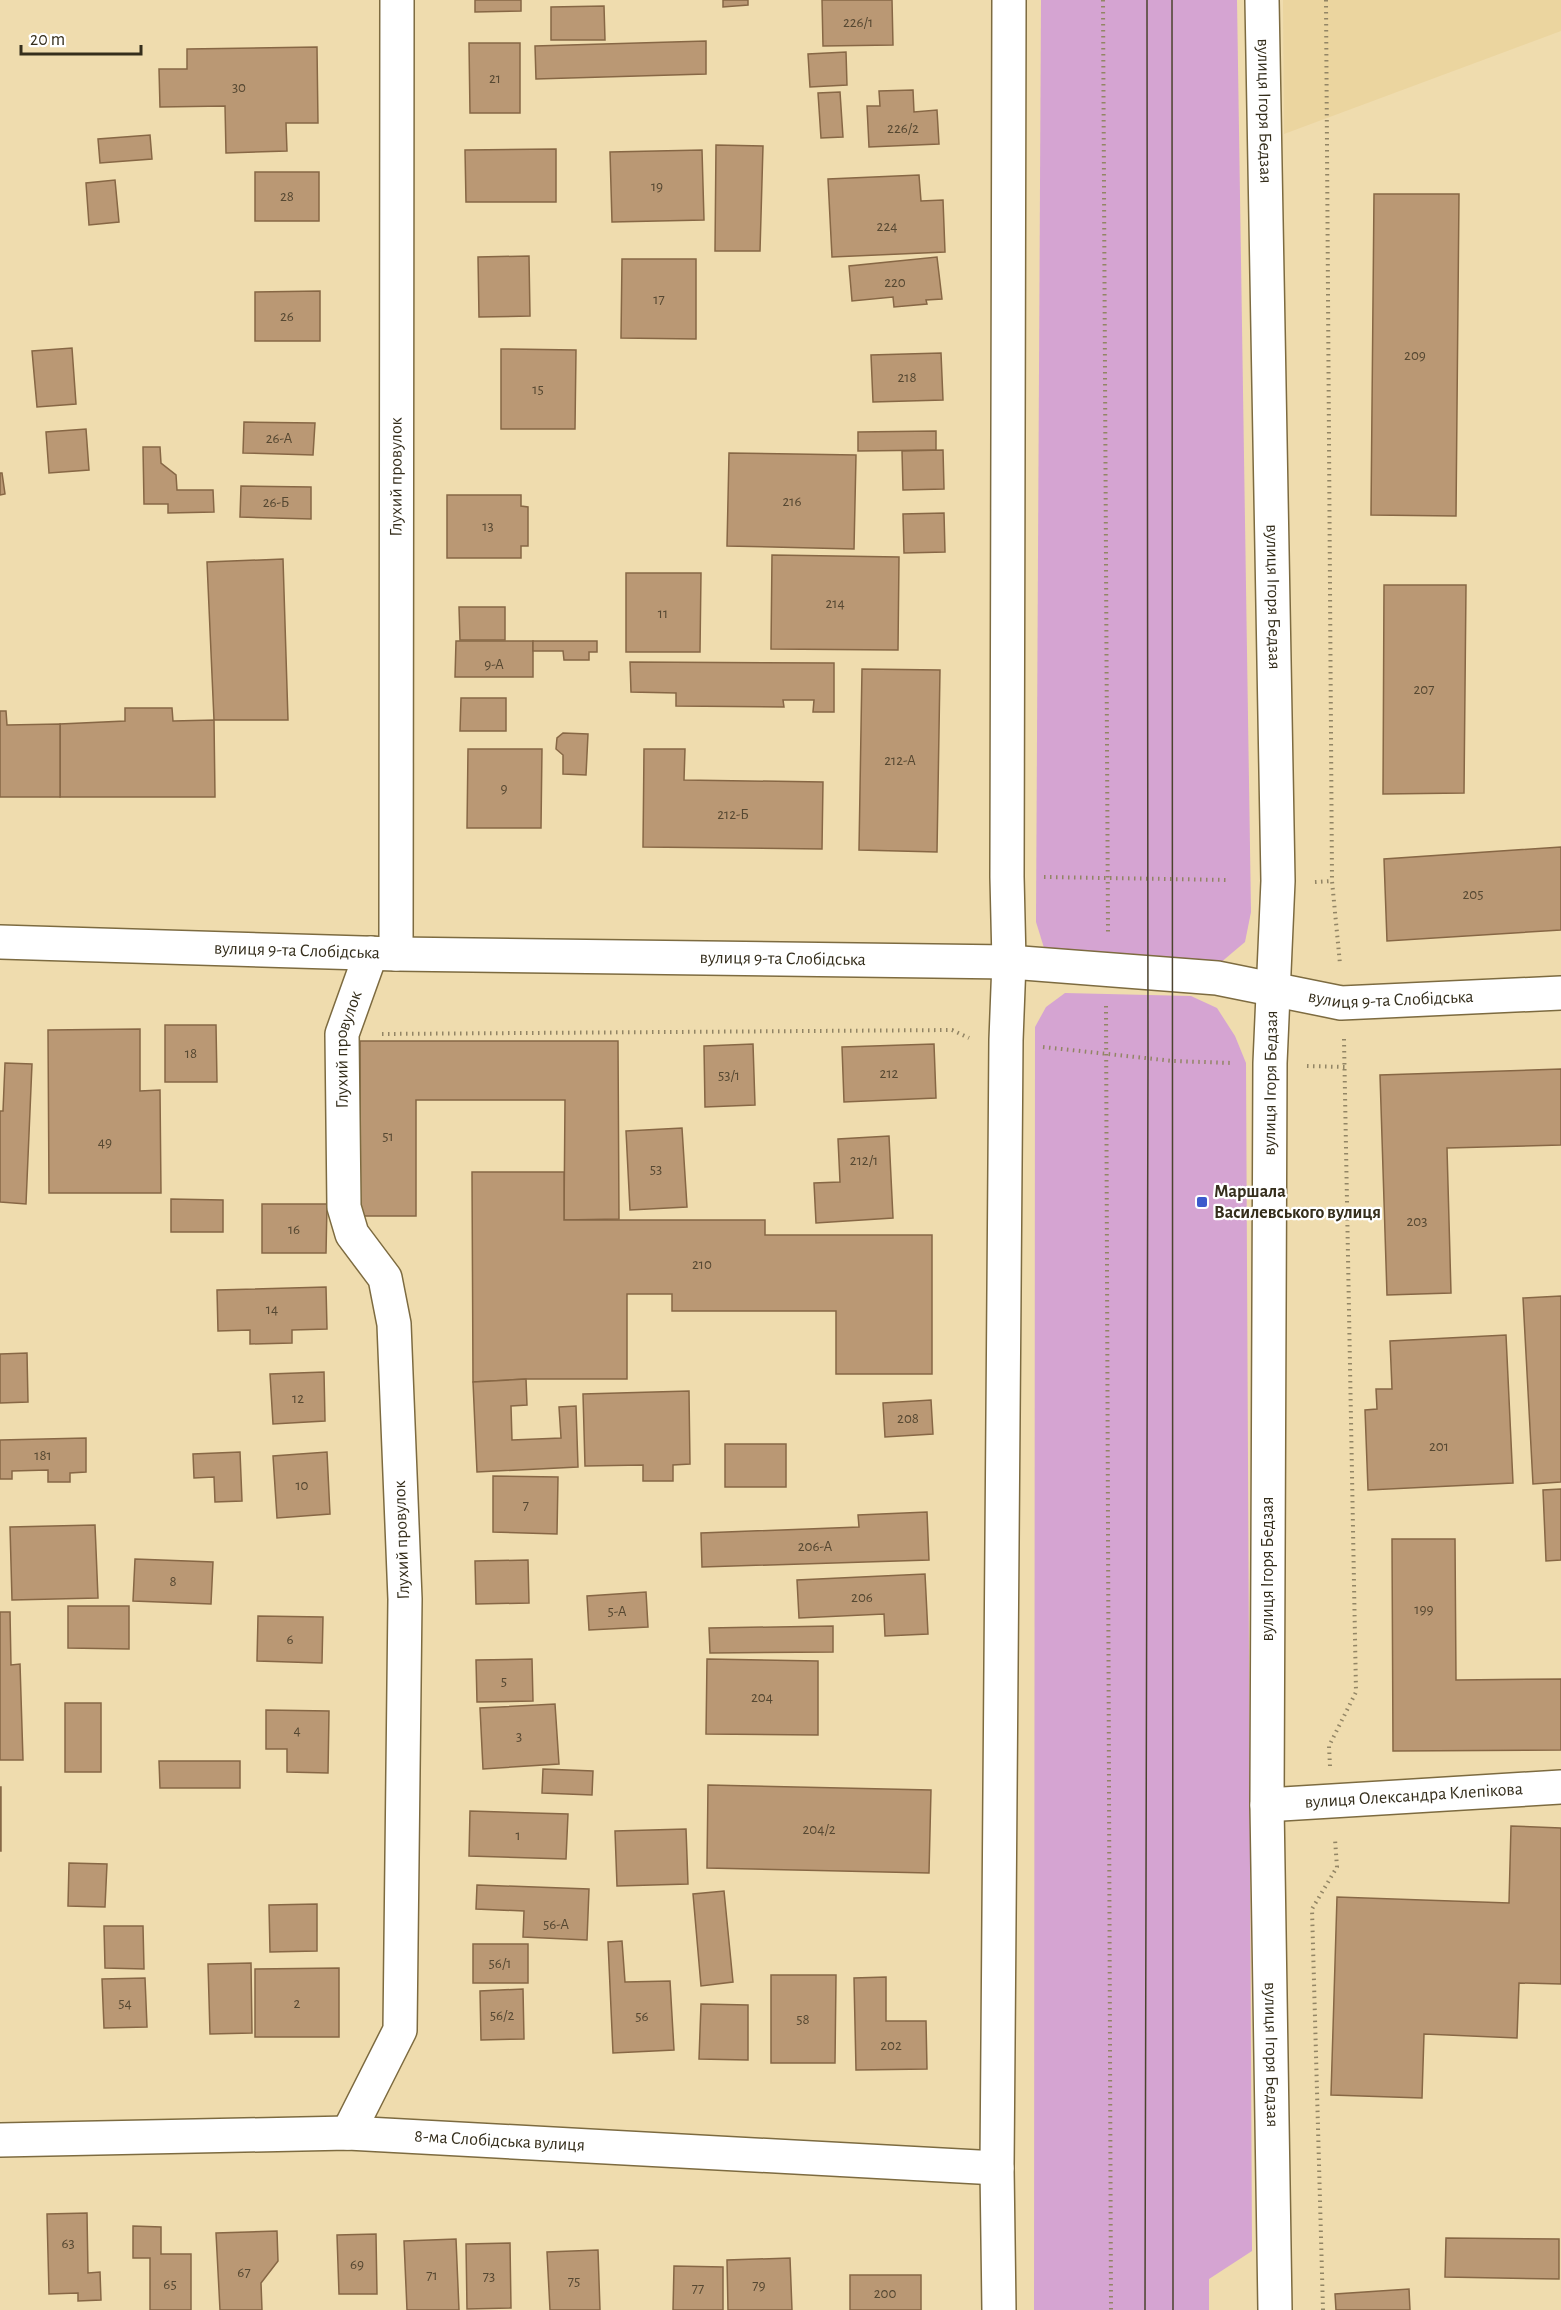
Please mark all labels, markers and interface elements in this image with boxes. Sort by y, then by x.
house number: 226/1 [843,15,873,30]
scale bar [21,18,141,56]
text: 20 m [30,31,65,49]
street label: вулиця Ігоря Бедзая [1254,38,1274,184]
house number: 21 [489,71,501,86]
house number: 30 [232,80,246,95]
house number: 226/2 [887,121,919,136]
house number: 19 [651,179,663,194]
house number: 28 [280,189,294,204]
house number: 224 [877,219,897,234]
house number: 220 [884,275,906,290]
house number: 17 [653,292,665,307]
house number: 26 [280,309,294,324]
house number: 209 [1404,348,1426,363]
house number: 218 [897,370,917,385]
house number: 15 [532,382,544,397]
street label: Глухий провулок [387,417,406,537]
house number: 26-А [266,431,292,446]
house number: 216 [782,494,802,509]
house number: 26-Б [263,495,289,510]
house number: 13 [482,519,494,534]
street label: вулиця Ігоря Бедзая [1263,524,1283,670]
house number: 214 [825,596,845,611]
house number: 11 [658,606,668,621]
house number: 9-А [484,657,504,672]
house number: 207 [1413,682,1435,697]
house number: 212-А [884,753,916,768]
house number: 9 [500,781,508,796]
house number: 212-Б [717,807,749,822]
house number: 205 [1462,887,1484,902]
street label: вулиця 9-та Слобідська [214,939,380,963]
street label: вулиця 9-та Слобідська [700,949,866,969]
street label: Глухий провулок [333,988,366,1109]
street label: вулиця 9-та Слобідська [1306,988,1474,1012]
street label: вулиця Ігоря Бедзая [1261,1010,1281,1156]
house number: 18 [185,1046,197,1061]
house number: 212 [880,1066,899,1081]
house number: 53/1 [718,1068,740,1083]
house number: 51 [382,1129,394,1144]
house number: 49 [98,1135,112,1150]
house number: 212/1 [850,1153,878,1168]
house number: 53 [650,1162,662,1177]
place label: Маршала Василевського вулиця [1214,1183,1381,1222]
marker: Маршала Василевського вулиця [1195,1195,1209,1209]
house number: 203 [1407,1214,1427,1229]
house number: 16 [288,1222,300,1237]
house number: 210 [692,1257,712,1272]
house number: 14 [266,1302,278,1317]
house number: 12 [292,1391,304,1406]
house number: 208 [897,1411,919,1426]
house number: 201 [1429,1439,1449,1454]
house number: 181 [34,1448,52,1463]
house number: 10 [295,1478,309,1493]
street label: Глухий провулок [391,1479,413,1600]
street label: вулиця Ігоря Бедзая [1259,1496,1277,1642]
house number: 7 [523,1498,529,1513]
house number: 206-А [798,1539,832,1554]
house number: 8 [169,1574,177,1589]
house number: 206 [851,1590,873,1605]
house number: 199 [1414,1602,1434,1617]
house number: 5-А [608,1604,627,1619]
house number: 6 [286,1632,294,1647]
house number: 5 [501,1674,507,1689]
house number: 204 [751,1690,773,1705]
house number: 4 [293,1723,301,1738]
house number: 3 [516,1729,522,1744]
street label: вулиця Олександра Клепікова [1304,1780,1523,1812]
house number: 204/2 [802,1822,836,1837]
house number: 1 [515,1828,521,1843]
house number: 56-А [543,1917,569,1932]
house number: 56/1 [489,1956,511,1971]
street label: вулиця Ігоря Бедзая [1261,1982,1281,2127]
house number: 54 [118,1996,132,2011]
house number: 2 [294,1996,301,2011]
house number: 56/2 [490,2008,514,2023]
house number: 56 [635,2009,649,2024]
house number: 58 [796,2012,810,2027]
house number: 202 [880,2038,902,2053]
street label: 8-ма Слобідська вулиця [414,2128,586,2155]
house number: 63 [61,2236,75,2251]
house number: 69 [350,2257,364,2272]
house number: 67 [237,2265,251,2280]
house number: 71 [426,2268,438,2283]
house number: 73 [483,2269,495,2284]
house number: 75 [568,2274,580,2289]
house number: 65 [163,2277,177,2292]
house number: 79 [752,2278,766,2293]
house number: 77 [692,2281,704,2296]
house number: 200 [874,2286,896,2301]

